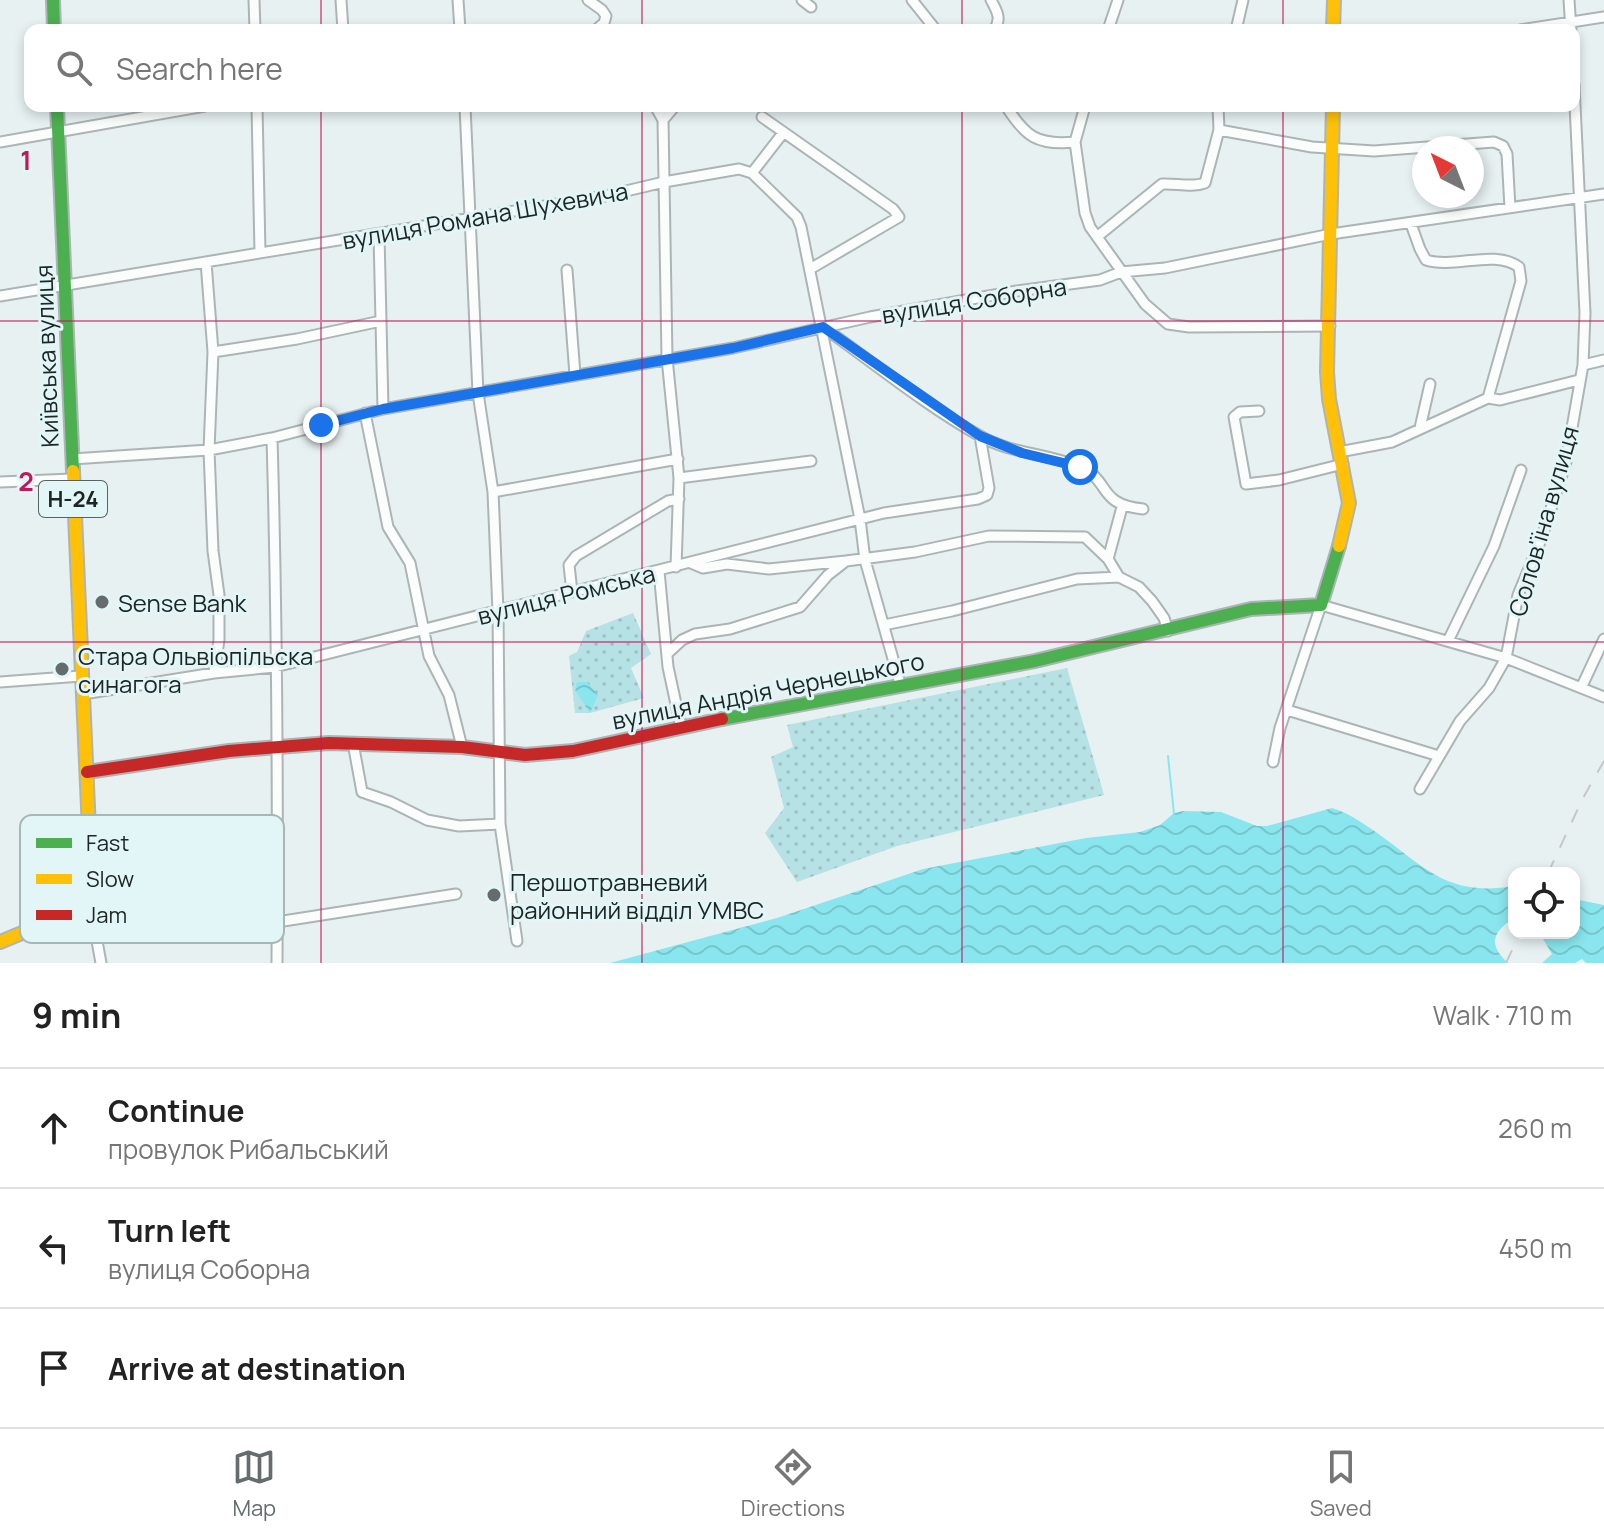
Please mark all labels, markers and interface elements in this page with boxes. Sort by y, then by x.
search box [24,24,1580,112]
icon: search [52,46,96,90]
text: Search here [116,48,283,89]
north arrow [1412,136,1484,208]
text: 1 [20,142,32,178]
street label: вулиця Романа Шухевича [339,174,631,256]
street label: Київська вулиця [26,264,66,448]
street label: вулиця Соборна [879,269,1069,331]
route end [303,407,339,443]
street label: Солов'їна вулиця [1500,422,1586,620]
route start [1062,449,1098,485]
text: 2 [18,463,34,499]
road number: Н-24 [39,481,107,517]
street label: вулиця Ромська [474,556,658,632]
place label: Sense Bank [118,586,247,619]
marker: Sense Bank [93,593,111,611]
place label: Стара Ольвіопільска синагога [78,639,313,700]
street label: вулиця Андрія Чернецького [609,644,927,736]
marker: Стара Ольвіопільска синагога [53,660,71,678]
legend [20,815,284,943]
text: Fast [86,828,129,858]
text: Slow [86,864,134,894]
place label: Першотравневий районний відділ УМВС [510,865,764,926]
map controls [1508,867,1580,939]
button: locate [1508,867,1580,939]
marker: Першотравневий районний відділ УМВС [485,886,503,904]
text: Jam [86,900,127,930]
text: 9 min [32,992,121,1038]
text: Walk · 710 m [1433,997,1572,1033]
text: Continue [108,1090,244,1131]
icon: ahead [32,1106,76,1150]
text: 260 m [1498,1110,1572,1146]
text: провулок Рибальський [108,1131,389,1167]
text: Turn left [108,1210,231,1251]
icon: left [32,1226,76,1270]
text: 450 m [1499,1230,1572,1266]
text: вулиця Соборна [108,1251,310,1287]
icon: arrive [32,1346,76,1390]
text: Arrive at destination [108,1348,406,1389]
tab: Map [232,1445,276,1523]
tab: Directions [741,1445,845,1523]
tab: Saved [1310,1445,1372,1523]

